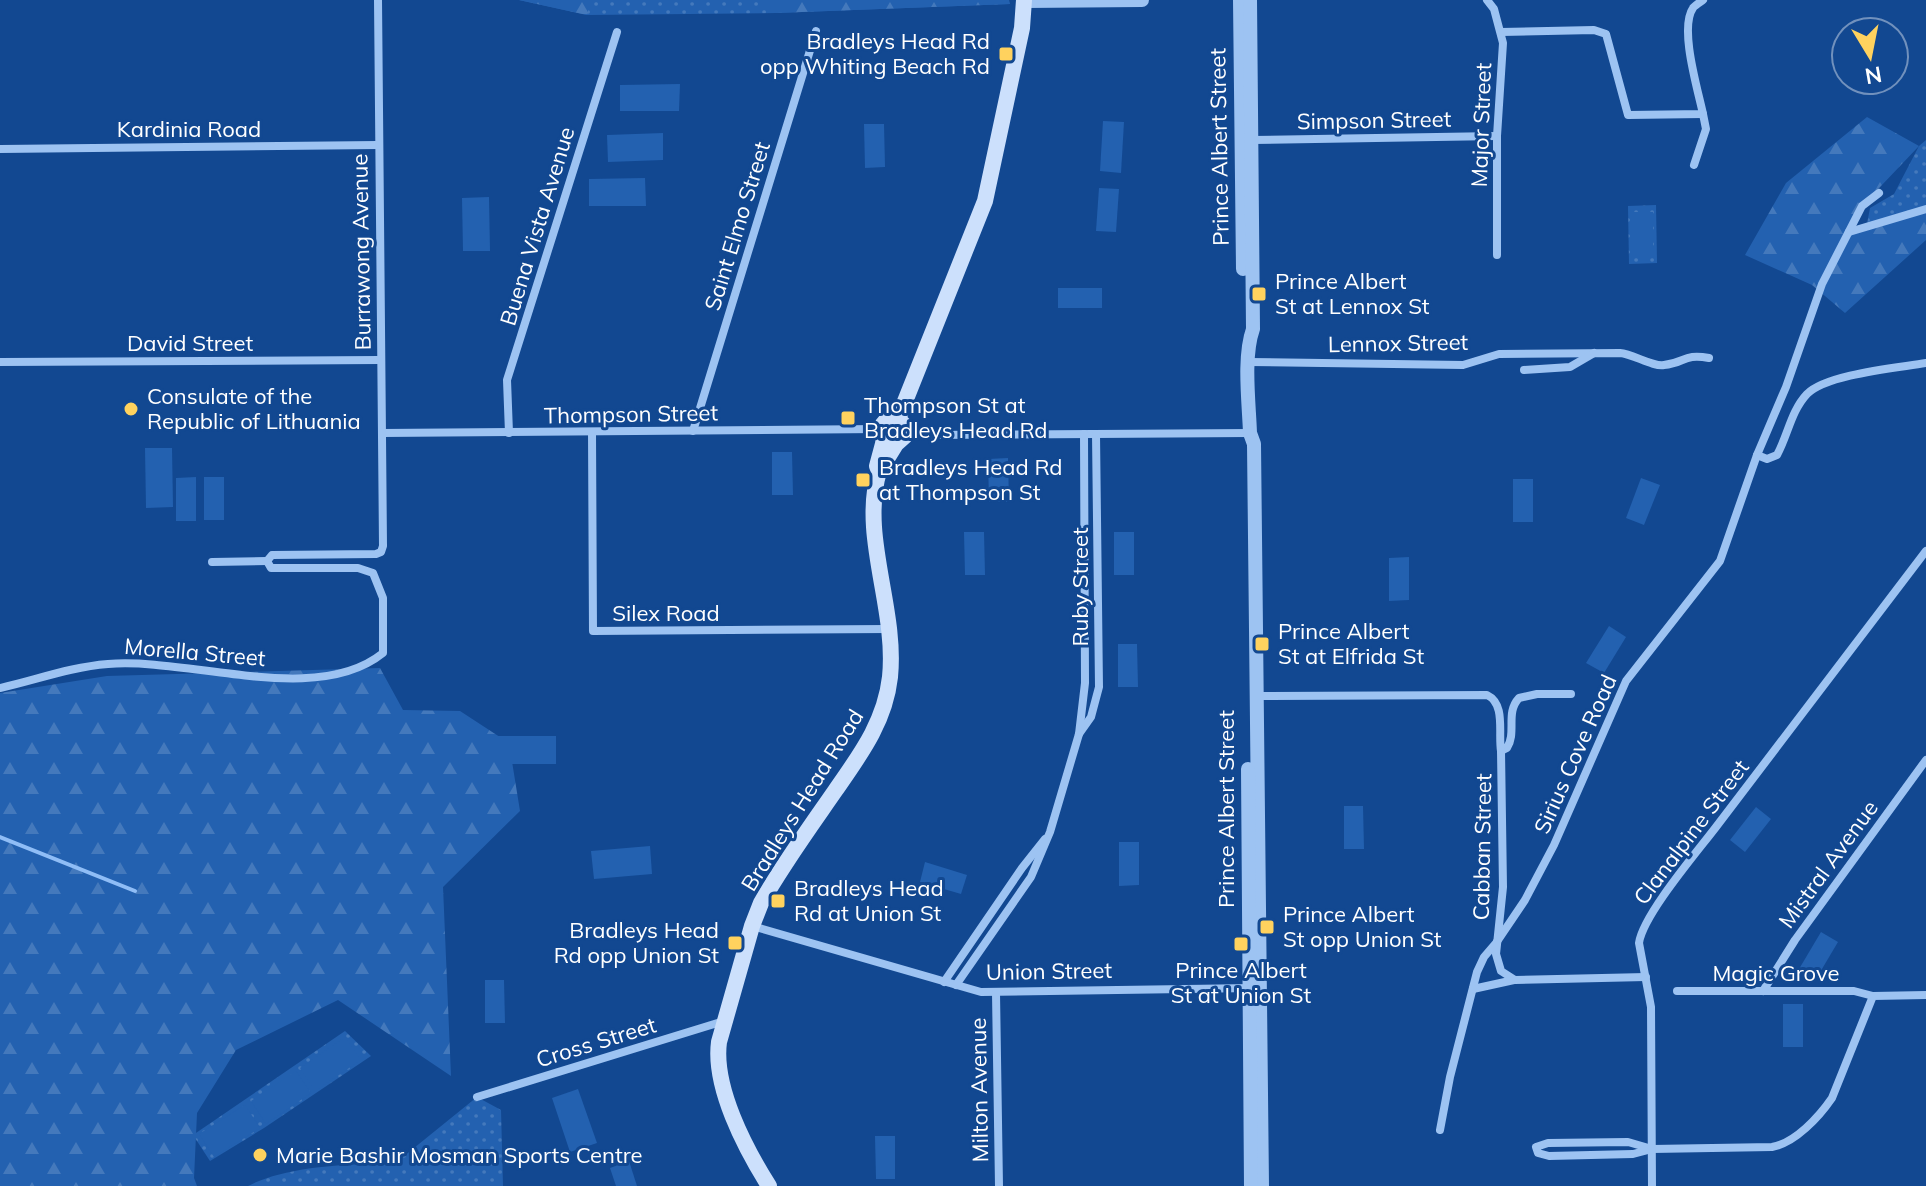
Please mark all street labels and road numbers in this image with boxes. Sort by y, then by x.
street label: Prince Albert Street [1203,47,1235,246]
street label: Major Street [1465,62,1497,188]
street label: Simpson Street [1297,105,1452,135]
street label: Kardinia Road [117,115,261,143]
street label: Buena Vista Avenue [493,123,581,329]
street label: Saint Elmo Street [698,138,776,314]
street label: Burrawong Avenue [345,153,377,351]
street label: Lennox Street [1328,328,1469,358]
street label: David Street [127,329,253,357]
street label: Thompson Street [544,398,719,430]
street label: Ruby Street [1066,527,1094,647]
street label: Silex Road [612,599,720,627]
street label: Morella Street [123,632,267,672]
street label: Sirius Cove Road [1527,670,1623,838]
street label: Bradleys Head Road [735,704,869,896]
street label: Prince Albert Street [1212,710,1240,908]
street label: Clanalpine Street [1627,754,1755,910]
street label: Cabban Street [1467,773,1497,921]
street label: Mistral Avenue [1772,795,1884,933]
street label: Union Street [986,956,1113,986]
street label: Magic Grove [1712,959,1840,987]
street label: Cross Street [533,1010,660,1073]
street label: Milton Avenue [964,1017,994,1163]

